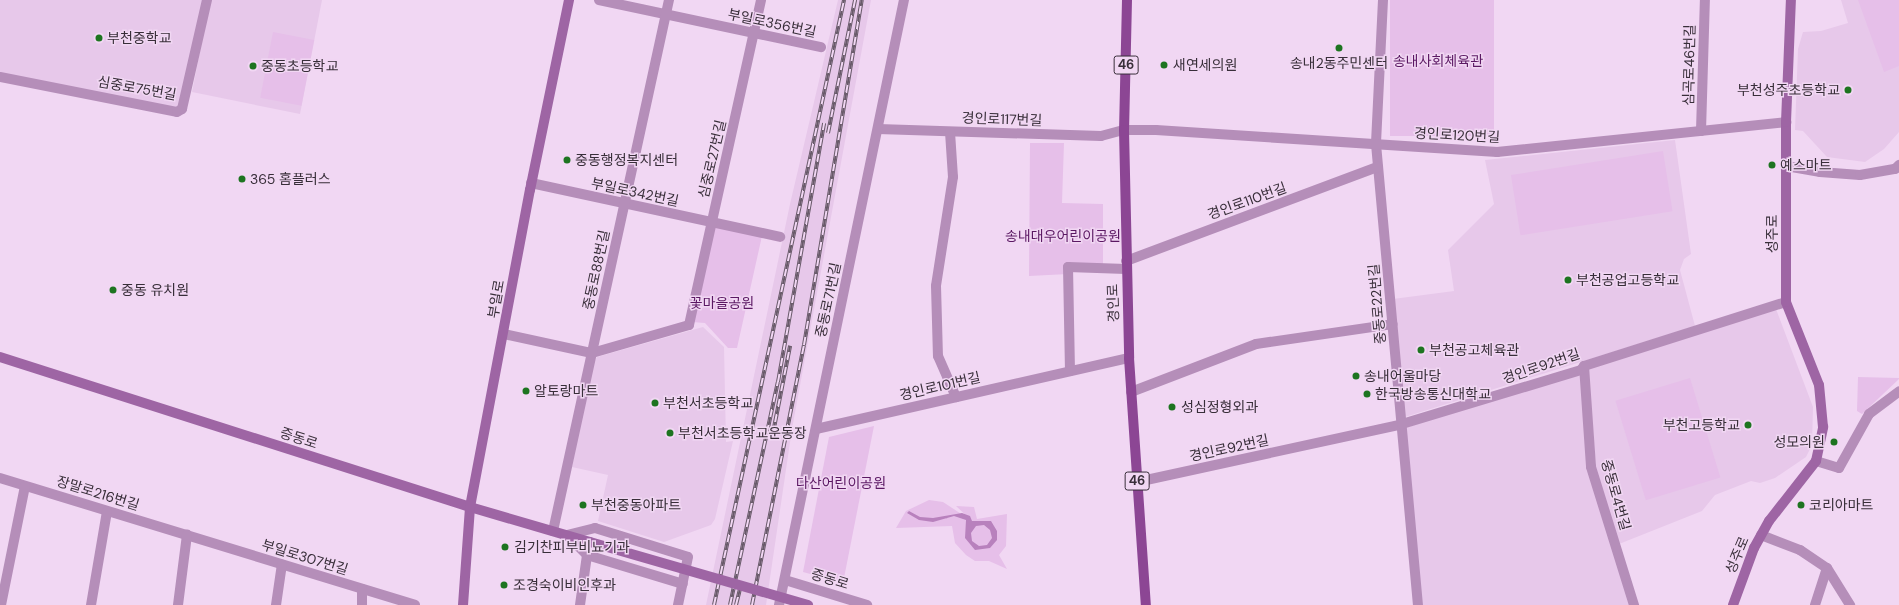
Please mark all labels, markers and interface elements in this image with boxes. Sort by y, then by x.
street label: 부일로356번길 [726,5,818,41]
street label: 심곡로46번길 [1680,24,1698,106]
place label: 부천중학교 [107,30,171,46]
marker: 부천중학교 [94,33,104,43]
marker: 송내2동주민센터 [1334,43,1344,53]
park label: 송내사회체육관 [1393,53,1483,69]
road number: 46 [1113,54,1139,76]
place label: 송내2동주민센터 [1290,55,1388,71]
place label: 새연세의원 [1173,57,1237,73]
place label: 중동초등학교 [261,58,338,74]
marker: 새연세의원 [1158,59,1170,71]
marker: 중동초등학교 [248,61,258,71]
street label: 심중로75번길 [96,73,178,103]
place label: 부천성주초등학교 [1737,82,1840,98]
marker: 부천성주초등학교 [1843,85,1853,95]
street label: 경인로117번길 [961,109,1043,129]
street label: 심중로27번길 [695,118,729,200]
street label: 경인로120번길 [1413,124,1501,146]
place label: 중동행정복지센터 [575,152,678,168]
marker: 중동행정복지센터 [562,155,572,165]
place label: 예스마트 [1780,157,1832,173]
marker: 예스마트 [1767,160,1777,170]
place label: 365 홈플러스 [250,171,331,187]
marker: 365 홈플러스 [237,174,247,184]
street label: 부일로342번길 [590,175,680,209]
street label: 경인로110번길 [1205,179,1289,223]
street label: 성주로 [1764,215,1780,253]
street label: 중동로88번길 [579,228,613,312]
park label: 송내대우어린이공원 [1005,228,1121,244]
street label: 중동로71번길 [812,261,844,339]
street label: 중동로22번길 [1365,263,1389,345]
place label: 부천공업고등학교 [1576,272,1679,288]
marker: 부천공업고등학교 [1563,275,1573,285]
street label: 부일로 [484,279,508,319]
place label: 중동 유치원 [121,282,189,298]
street label: 경인로 [1104,283,1122,323]
marker: 중동 유치원 [108,285,118,295]
park label: 꽃마을공원 [690,295,754,311]
place label: 부천공고체육관 [1429,342,1519,358]
marker: 부천공고체육관 [1416,345,1426,355]
street label: 경인로92번길 [1500,345,1582,387]
place label: 송내어울마당 [1364,368,1441,384]
street label: 경인로101번길 [898,369,982,403]
marker: 송내어울마당 [1351,371,1361,381]
place label: 알토랑마트 [534,383,598,399]
marker: 알토랑마트 [521,386,531,396]
place label: 한국방송통신대학교 [1375,386,1491,402]
marker: 한국방송통신대학교 [1362,389,1372,399]
place label: 부천서초등학교 [663,395,753,411]
marker: 부천서초등학교 [650,398,660,408]
place label: 성심정형외과 [1181,399,1258,415]
marker: 성심정형외과 [1166,401,1178,413]
place label: 부천고등학교 [1663,417,1740,433]
marker: 부천고등학교 [1743,420,1753,430]
street label: 중동로 [278,424,320,452]
place label: 부천서초등학교운동장 [678,425,807,441]
marker: 부천서초등학교운동장 [665,428,675,438]
street label: 경인로92번길 [1188,431,1270,465]
place label: 성모의원 [1773,434,1825,450]
marker: 성모의원 [1828,436,1840,448]
street label: 중동로4번길 [1598,458,1634,532]
road number: 46 [1124,470,1150,492]
street label: 장말로216번길 [55,472,141,514]
park label: 다산어린이공원 [796,475,886,491]
place label: 부천중동아파트 [591,497,681,513]
place label: 코리아마트 [1809,497,1873,513]
marker: 부천중동아파트 [578,500,588,510]
marker: 코리아마트 [1796,500,1806,510]
street label: 성주로 [1722,534,1752,576]
street label: 부일로307번길 [260,536,350,578]
place label: 김기찬피부비뇨기과 [514,539,630,555]
marker: 김기찬피부비뇨기과 [499,541,511,553]
street label: 중동로 [809,565,851,593]
place label: 조경숙이비인후과 [513,577,616,593]
marker: 조경숙이비인후과 [498,579,510,591]

